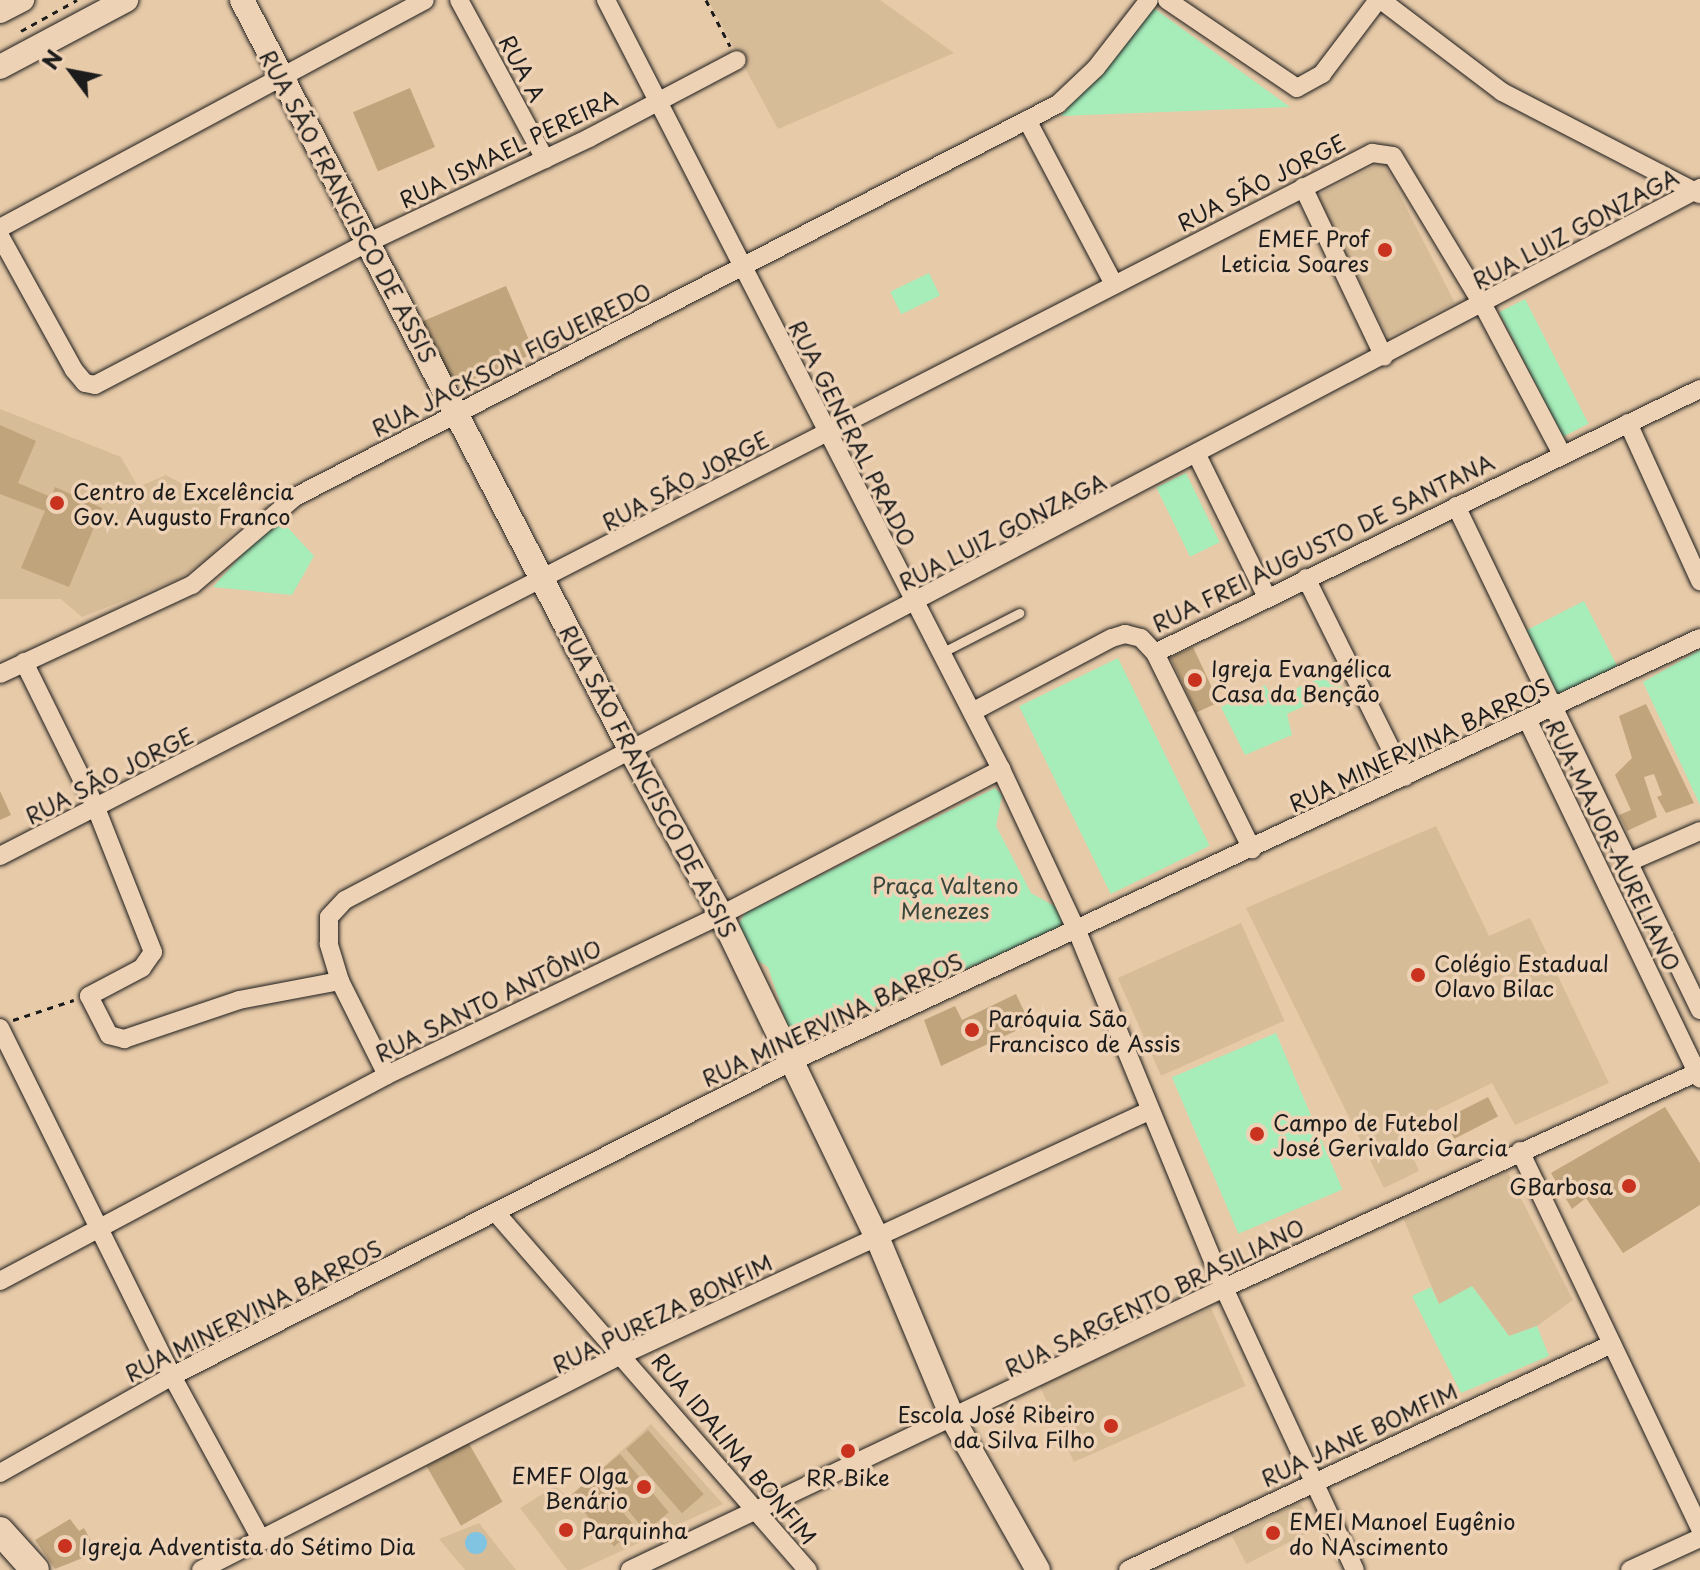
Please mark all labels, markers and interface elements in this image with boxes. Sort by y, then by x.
street label: RUA A [494,30,552,106]
north arrow [32,32,112,112]
text: N [33,43,70,75]
street label: RUA SÃO FRANCISCO DE ASSIS [255,44,443,368]
street label: RUA ISMAEL PEREIRA [393,83,623,213]
street label: RUA SÃO JORGE [1172,128,1350,236]
street label: RUA LUIZ GONZAGA [1466,162,1684,294]
place label: EMEF Prof Leticia Soares [1222,224,1369,276]
marker: EMEF Prof Leticia Soares [1376,241,1394,259]
street label: RUA JACKSON FIGUEIREDO [366,276,656,442]
street label: RUA GENERAL PRADO [784,314,922,552]
street label: RUA SÃO JORGE [596,424,774,536]
street label: RUA FREI AUGUSTO DE SANTANA [1145,446,1501,638]
street label: RUA LUIZ GONZAGA [893,467,1111,595]
place label: Centro de Excelência Gov. Augusto Franco [73,477,294,528]
marker: Centro de Excelência Gov. Augusto Franco [48,494,66,512]
street label: RUA SÃO FRANCISCO DE ASSIS [555,619,743,943]
place label: Igreja Evangélica Casa da Benção [1211,654,1391,706]
marker: Igreja Evangélica Casa da Benção [1186,671,1204,689]
street label: RUA MINERVINA BARROS [1283,671,1555,817]
street label: RUA MAJOR AURELIANO [1541,714,1687,976]
street label: RUA SÃO JORGE [20,721,198,829]
park label: Praça Valteno Menezes [871,871,1019,922]
street label: RUA SANTO ANTÔNIO [369,933,607,1067]
street label: RUA MINERVINA BARROS [696,946,968,1092]
place label: Colégio Estadual Olavo Bilac [1434,949,1610,1000]
marker: Colégio Estadual Olavo Bilac [1409,966,1427,984]
place label: Paróquia São Francisco de Assis [988,1004,1181,1056]
marker: Paróquia São Francisco de Assis [963,1021,981,1039]
place label: Campo de Futebol José Gerivaldo Garcia [1273,1108,1509,1160]
marker: Campo de Futebol José Gerivaldo Garcia [1248,1125,1266,1143]
place label: GBarbosa [1509,1173,1613,1199]
marker: GBarbosa [1620,1177,1638,1195]
street label: RUA SARGENTO BRASILIANO [999,1213,1309,1381]
street label: RUA MINERVINA BARROS [119,1233,387,1387]
street label: RUA PUREZA BONFIM [546,1248,778,1378]
street label: RUA IDALINA BONFIM [646,1346,824,1550]
street label: RUA JANE BOMFIM [1256,1376,1462,1492]
place label: Escola José Ribeiro da Silva Filho [896,1400,1095,1452]
marker: Escola José Ribeiro da Silva Filho [1102,1417,1120,1435]
marker: RR Bike [839,1442,857,1460]
place label: EMEF Olga Benário [510,1461,628,1512]
place label: RR Bike [805,1464,891,1490]
marker: EMEF Olga Benário [635,1478,653,1496]
place label: EMEI Manoel Eugênio do NAscimento [1289,1507,1519,1558]
place label: Parquinha [582,1517,688,1543]
marker: Parquinha [557,1521,575,1539]
marker: EMEI Manoel Eugênio do NAscimento [1264,1524,1282,1542]
place label: Igreja Adventista do Sétimo Dia [81,1533,419,1559]
marker: Igreja Adventista do Sétimo Dia [56,1537,74,1555]

